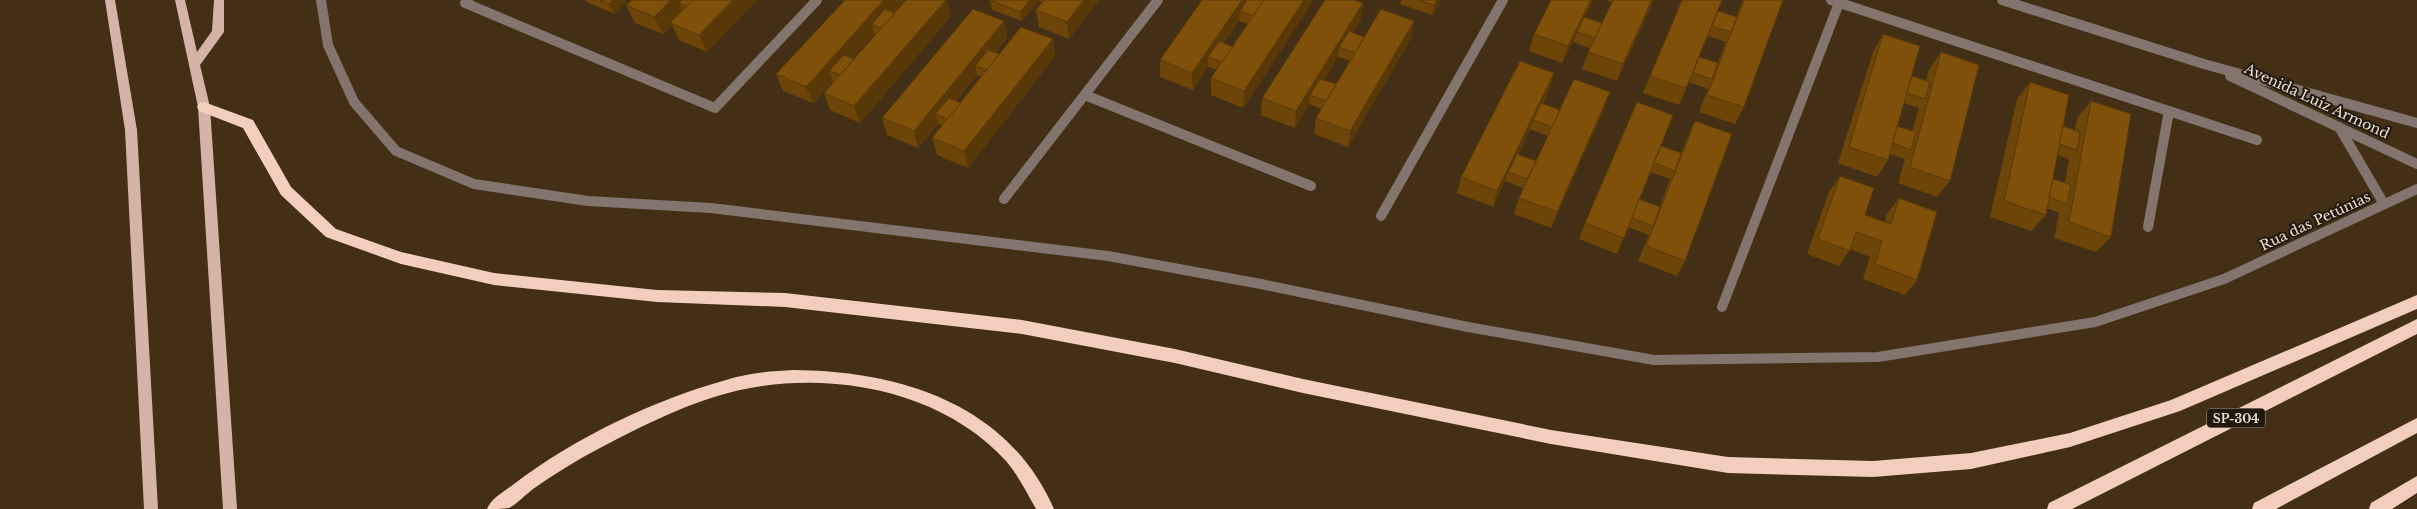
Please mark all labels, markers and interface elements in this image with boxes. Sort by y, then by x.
street label: Avenida Luiz Armond [2241,59,2393,143]
street label: Rua das Petúnias [2257,187,2373,255]
road number: SP-304 [2207,408,2265,428]

